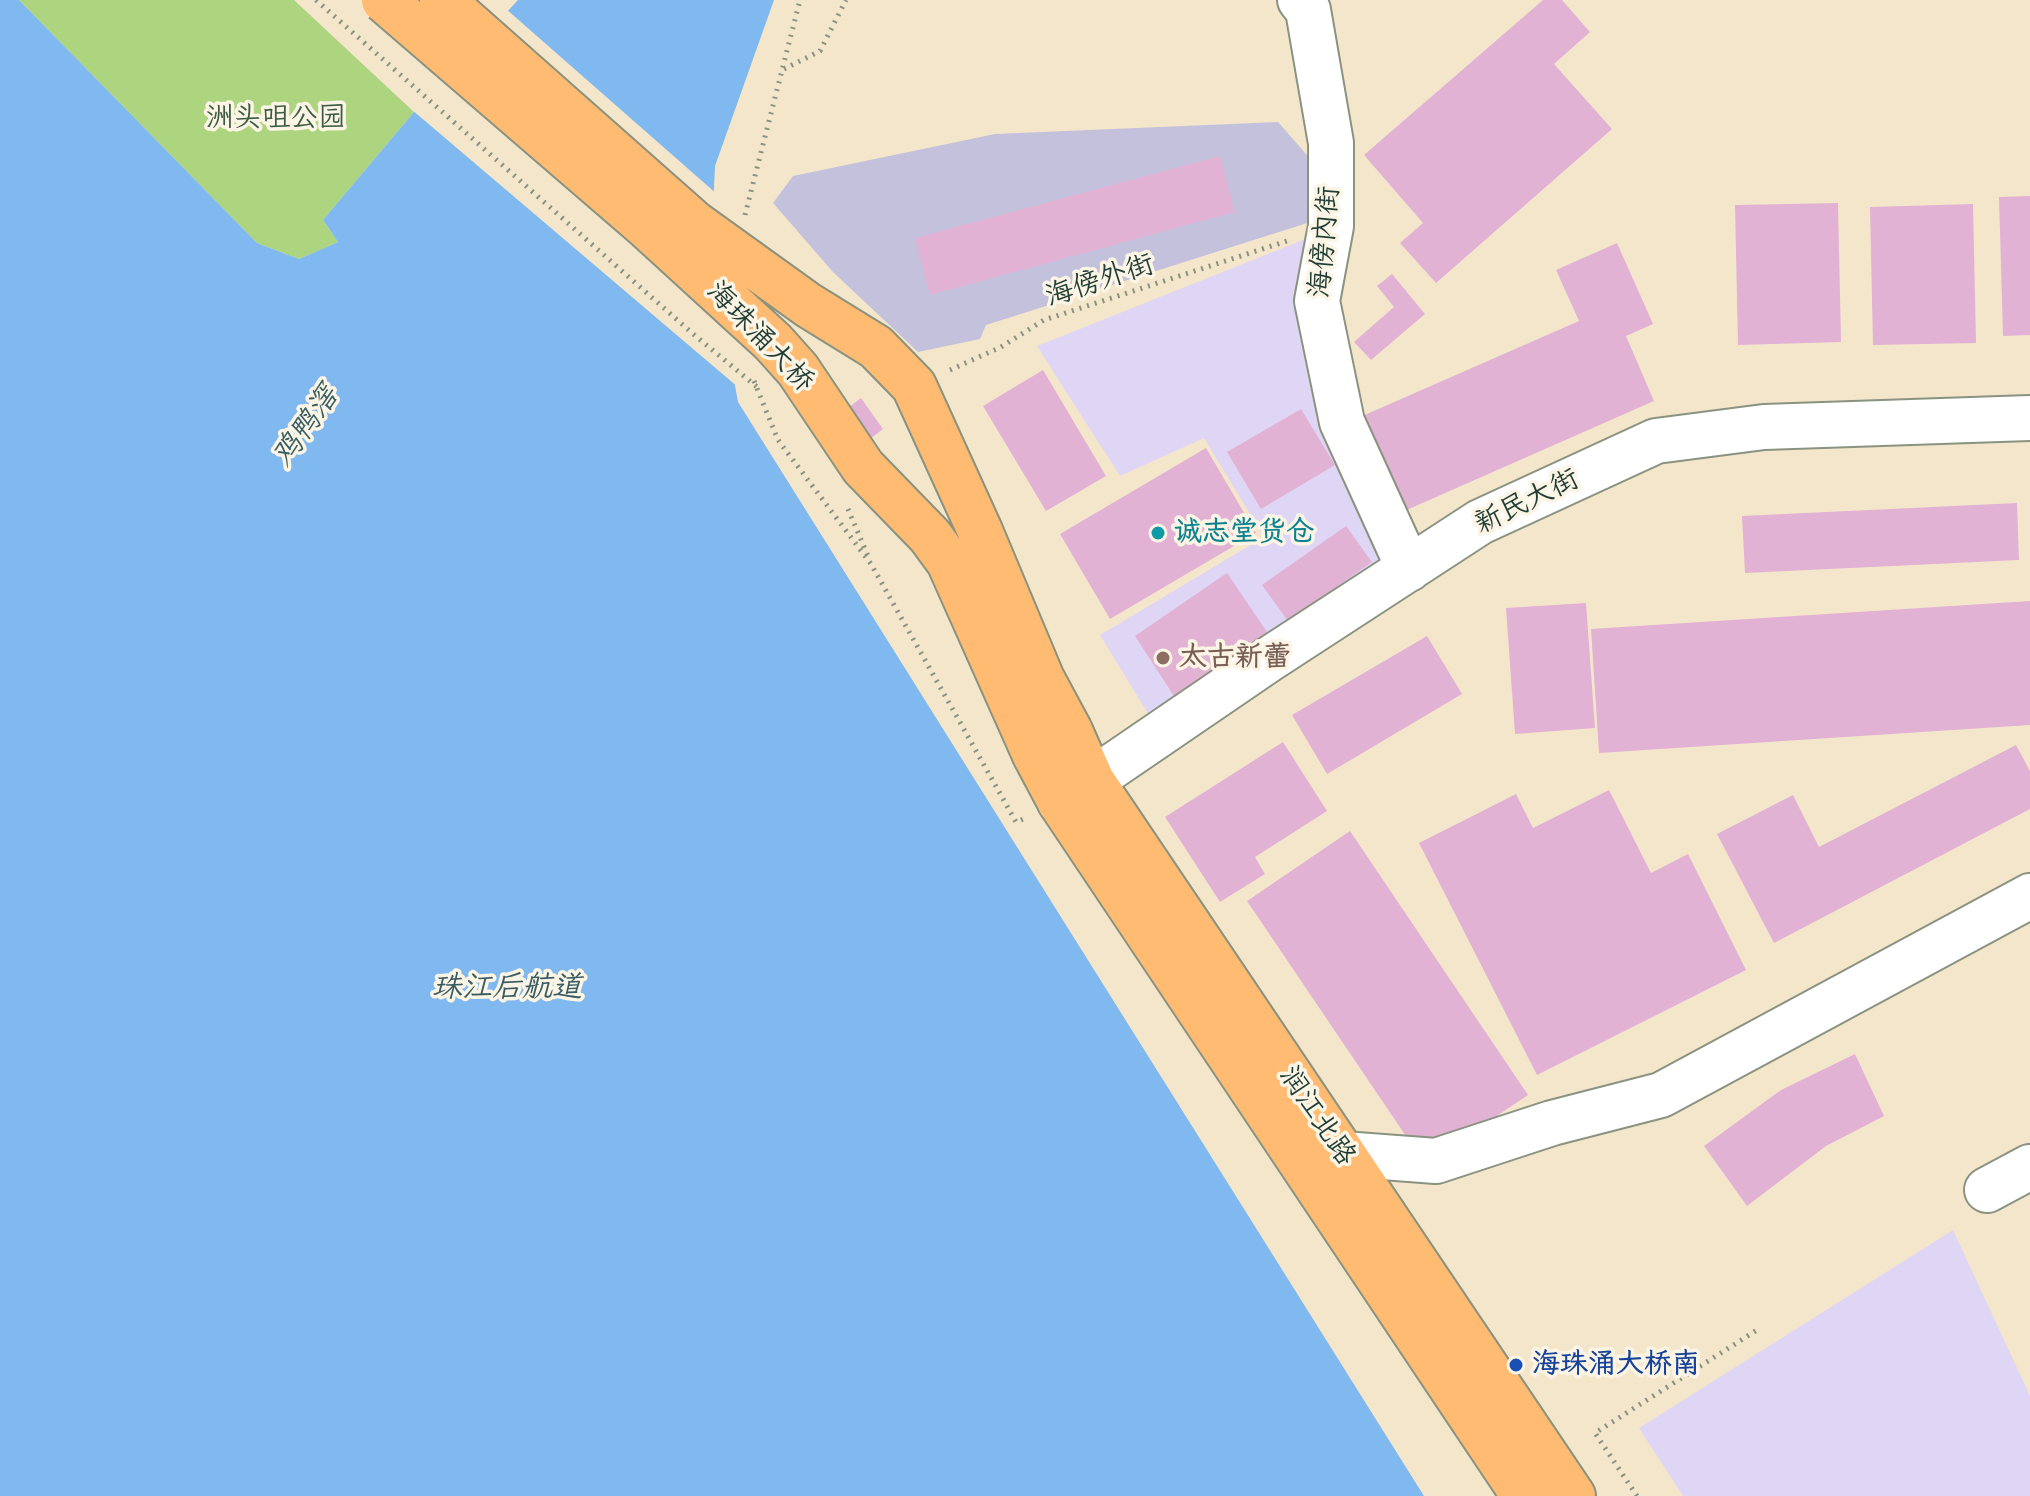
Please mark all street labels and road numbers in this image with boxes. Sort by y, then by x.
street label: 海傍内街 [1303,185,1347,299]
street label: 海傍外街 [1042,248,1158,314]
street label: 海珠涌大桥 [699,275,821,399]
street label: 新民大街 [1469,462,1585,542]
street label: 润江北路 [1272,1060,1362,1172]

